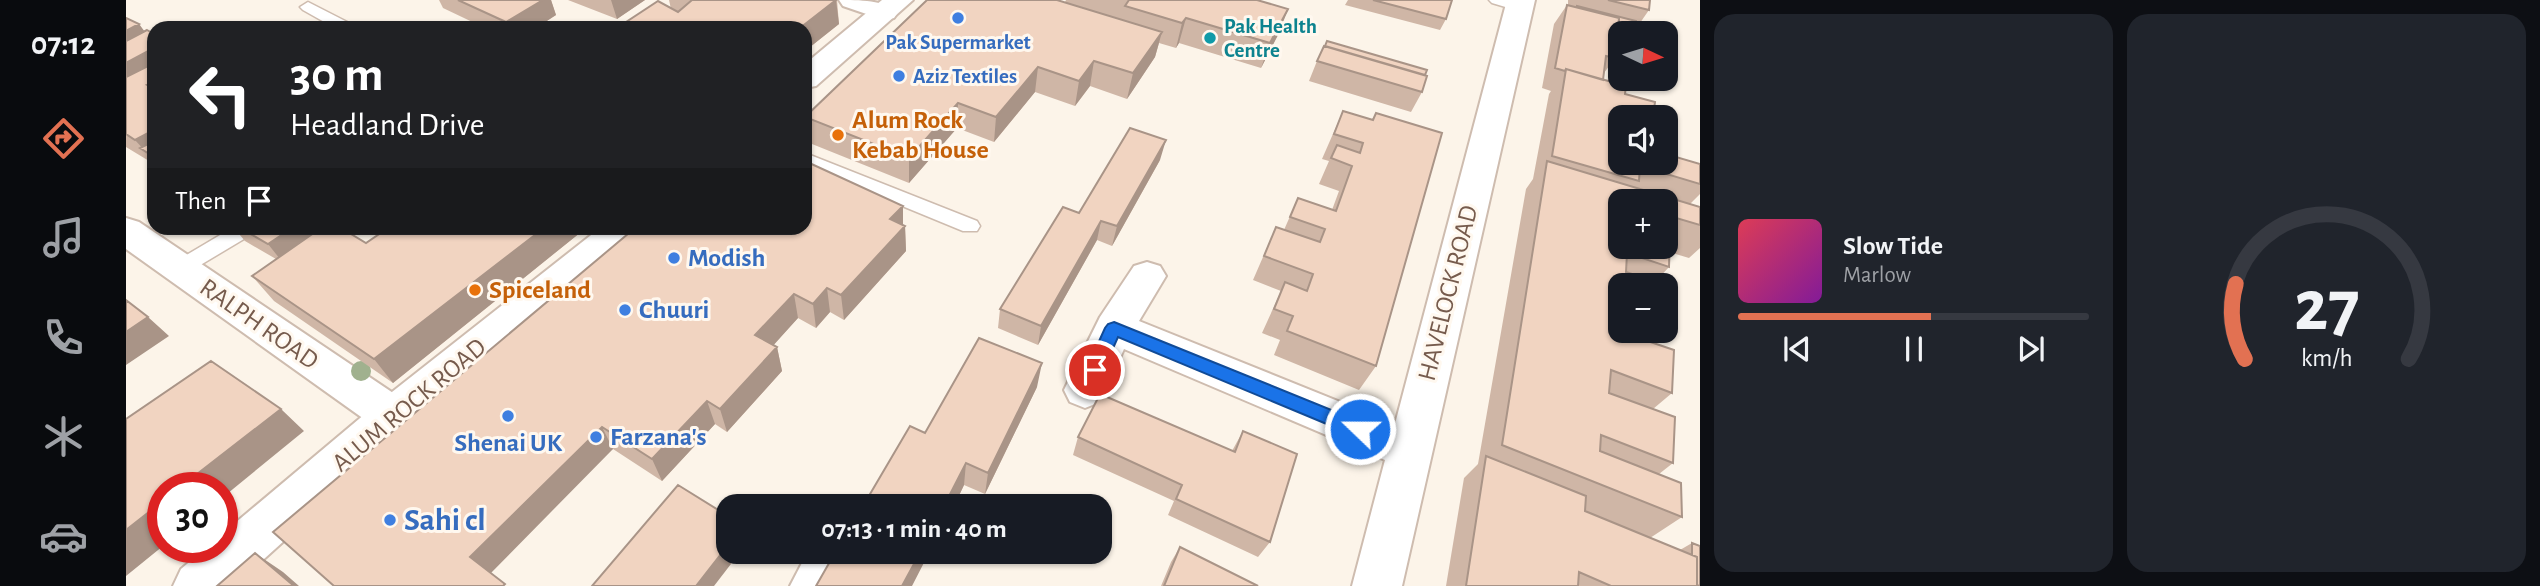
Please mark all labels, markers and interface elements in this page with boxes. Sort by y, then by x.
marker: Pak Supermarket [950,10,966,26]
place label: Pak Health Centre [1224,16,1317,61]
north arrow [1608,21,1678,91]
map controls [1608,21,1678,343]
text: 07:12 [31,28,95,60]
marker: Pak Health Centre [1202,30,1218,46]
place label: Pak Supermarket [885,32,1031,53]
icon: left [175,49,266,140]
text: 30 m [290,51,384,100]
place label: Aziz Textiles [913,66,1017,87]
marker: Aziz Textiles [891,68,907,84]
button: sound [1608,105,1678,175]
place label: Alum Rock Kebab House [852,107,989,163]
text: Headland Drive [290,109,485,141]
icon: directions [39,114,88,163]
marker: Alum Rock Kebab House [830,127,846,143]
icon: arrive [240,182,278,220]
text: Then [175,188,226,214]
button: + [1608,189,1678,259]
street label: HAVELOCK ROAD [1414,203,1482,383]
icon: music [39,213,88,262]
text: Slow Tide [1843,233,1943,259]
place label: Modish [688,245,765,271]
marker: Modish [666,250,682,266]
text: Marlow [1843,264,1911,287]
text: 27 [2294,271,2359,344]
button: − [1608,273,1678,343]
street label: RALPH ROAD [195,274,323,374]
place label: Spiceland [489,277,591,303]
marker: Spiceland [467,282,483,298]
place label: Chuuri [639,297,709,323]
marker: Chuuri [617,302,633,318]
icon: phone [39,313,88,362]
icon: previous [1778,330,1816,368]
icon: pause [1895,330,1933,368]
icon: next [2012,330,2050,368]
street label: ALUM ROCK ROAD [327,333,491,477]
pin [1065,340,1125,400]
text: km/h [2301,346,2352,371]
icon: arrive [1076,351,1114,389]
position arrow [1323,392,1397,466]
marker: Shenai UK [500,408,516,424]
icon: climate [39,412,88,461]
place label: Farzana's [610,424,707,450]
marker: Farzana's [588,429,604,445]
place label: Shenai UK [454,430,563,456]
speed limit sign: 30 [147,472,238,563]
place label: Sahi cl [404,504,486,536]
icon: car [39,512,88,561]
marker: Sahi cl [382,512,398,528]
text: 07:13 · 1 min · 40 m [821,516,1007,542]

